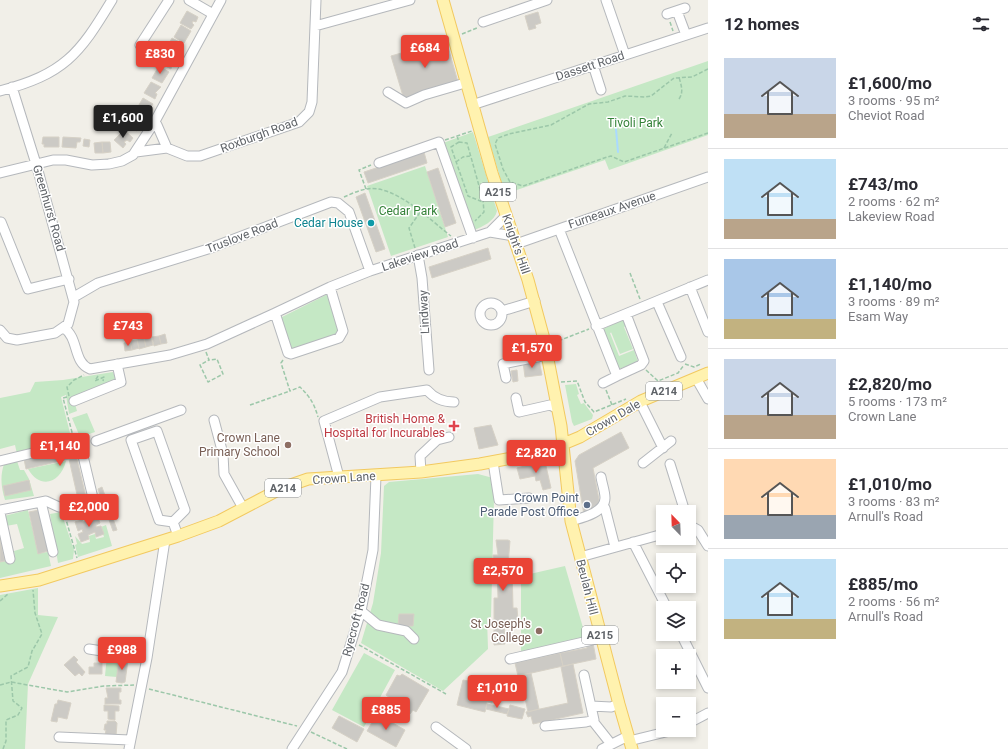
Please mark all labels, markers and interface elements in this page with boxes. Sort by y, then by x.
icon: filters [970,13,992,35]
text: 12 homes [724,14,800,34]
pin: £684 [401,35,449,69]
text: £684 [410,40,440,55]
pin: £830 [136,41,184,75]
text: £830 [145,46,175,61]
street label: Dassett Road [554,48,626,84]
text: £1,600/mo [848,73,932,93]
icon: home [756,74,804,122]
text: 3 rooms · 95 m² [848,93,940,108]
pin: £1,600 [90,105,156,139]
text: Cheviot Road [848,108,925,123]
text: £1,600 [103,110,143,125]
street label: Roxburgh Road [218,115,300,155]
park label: Tivoli Park [607,116,664,130]
street label: Greenhurst Road [30,163,68,253]
text: £743/mo [848,174,918,194]
icon: home [756,175,804,223]
road number: A215 [480,183,516,201]
street label: Furneaux Avenue [566,188,658,232]
text: 2 rooms · 62 m² [848,194,940,209]
park label: Cedar Park [379,204,438,218]
text: Lakeview Road [848,209,935,224]
street label: Knight's Hill [499,212,533,276]
street label: Truslove Road [204,216,280,256]
place label: Cedar House [294,216,363,230]
marker: Cedar House [366,218,376,228]
street label: Lakeview Road [380,236,460,274]
text: £1,140/mo [848,274,932,294]
icon: home [756,275,804,323]
street label: Lindway [416,289,432,334]
text: 3 rooms · 89 m² [848,294,940,309]
text: Esam Way [848,309,908,324]
pin: £743 [104,313,152,347]
text: £743 [113,318,143,333]
pin: £1,570 [499,335,565,369]
text: £1,570 [512,340,552,355]
text: £2,820/mo [848,374,932,394]
icon: home [756,375,804,423]
road number: A214 [646,382,682,400]
text: 5 rooms · 173 m² [848,394,947,409]
street label: Crown Dale [583,397,643,439]
text: Crown Lane [848,409,916,424]
place label: British Home & Hospital for Incurables [324,412,446,440]
marker: British Home & Hospital for Incurables [448,420,460,432]
place label: Crown Lane Primary School [199,431,280,459]
pin: £1,140 [27,433,93,467]
text: £1,140 [40,438,80,453]
marker: Crown Lane Primary School [283,440,293,450]
pin: £2,820 [503,440,569,474]
text: £2,820 [516,445,556,460]
street label: Crown Lane [312,469,376,487]
text: £1,010/mo [848,474,932,494]
icon: home [756,475,804,523]
road number: A214 [265,479,301,497]
place label: Crown Point Parade Post Office [480,491,579,519]
pin: £2,000 [56,494,122,528]
text: 3 rooms · 83 m² [848,494,940,509]
text: £2,000 [69,499,109,514]
marker: Crown Point Parade Post Office [582,500,592,510]
north arrow [656,505,696,545]
map controls [656,505,696,737]
text: Arnull's Road [848,509,923,524]
button: locate [656,553,696,593]
pin: £2,570 [470,558,536,592]
street label: Beulah Hill [573,558,601,616]
text: £2,570 [483,563,523,578]
text: £885/mo [848,574,918,594]
icon: home [756,575,804,623]
street label: Ryecroft Road [340,582,372,658]
text: 2 rooms · 56 m² [848,594,940,609]
button: layers [656,601,696,641]
text: Arnull's Road [848,609,923,624]
place label: St Joseph's College [470,617,531,645]
marker: St Joseph's College [534,626,544,636]
road number: A215 [582,626,618,644]
pin: £988 [98,637,146,671]
text: £988 [107,642,137,657]
button: + [656,649,696,689]
pin: £1,010 [464,675,530,709]
text: £1,010 [477,680,517,695]
pin: £885 [362,697,410,731]
button: − [656,697,696,737]
text: £885 [371,702,401,717]

